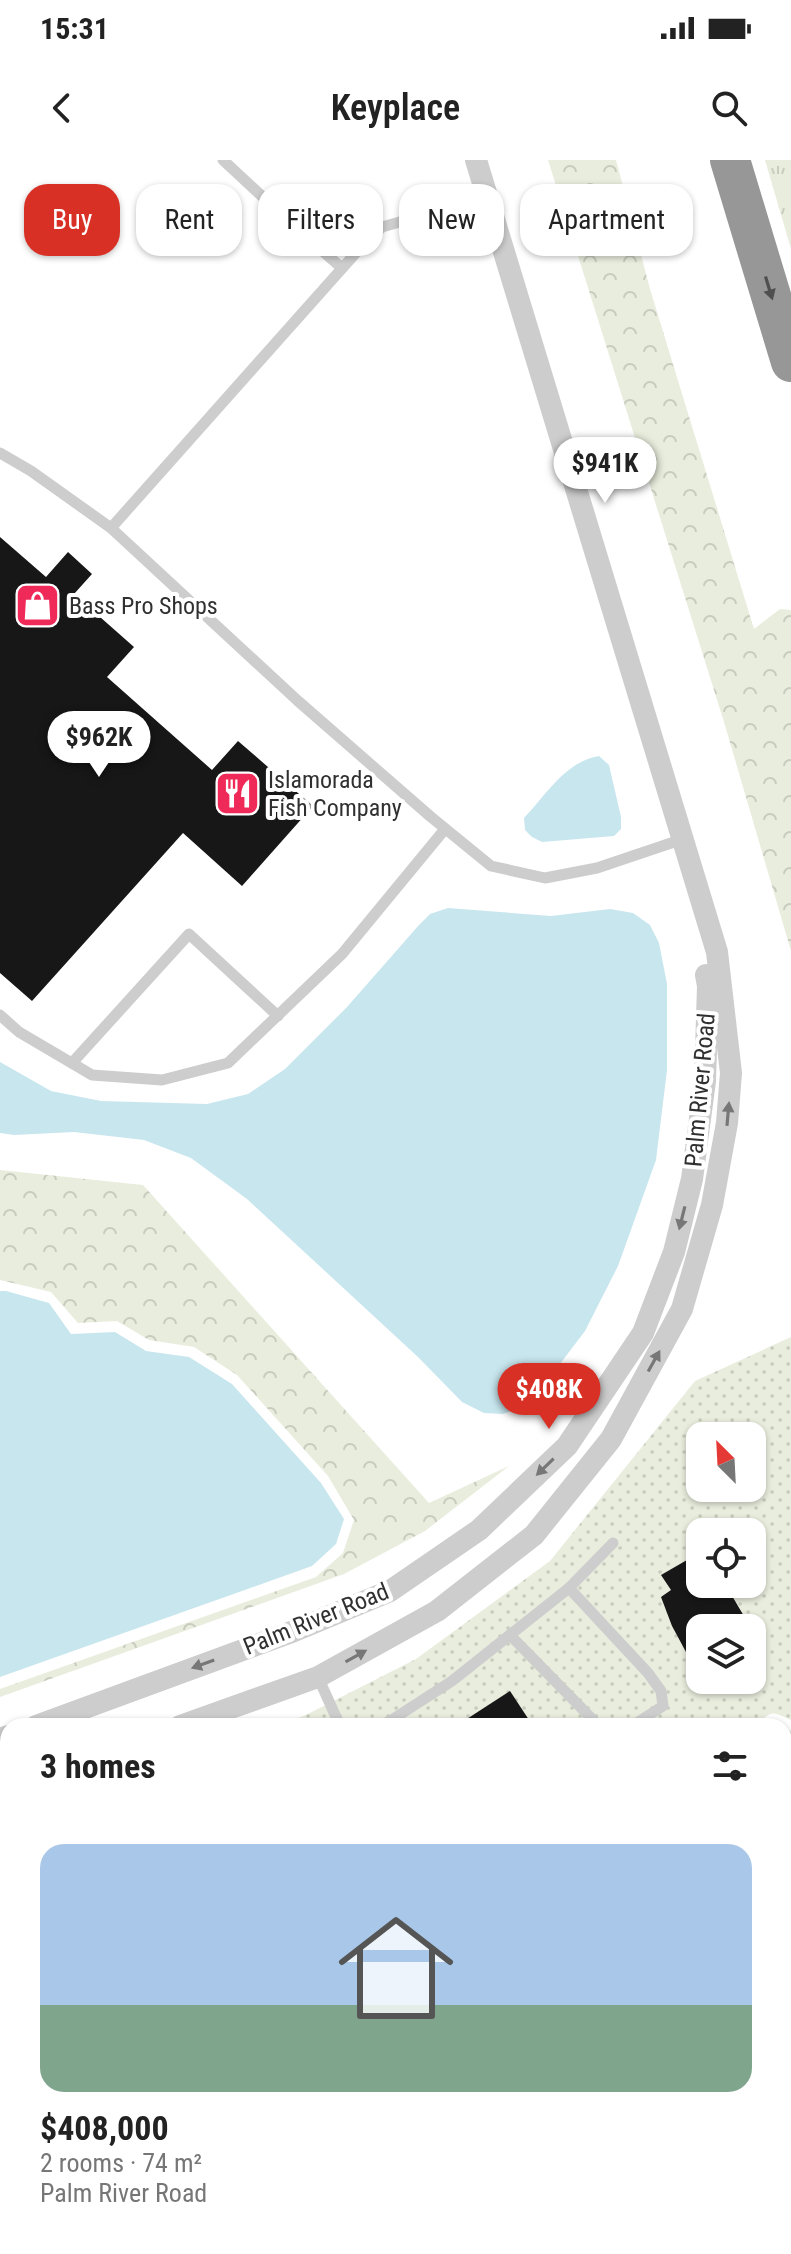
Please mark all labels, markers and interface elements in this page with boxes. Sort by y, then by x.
text: 15:31 [40,11,109,46]
icon: back [40,86,84,130]
icon: search [707,86,751,130]
text: Keyplace [331,87,460,129]
chip: Buy [24,184,120,256]
chip: Rent [136,184,242,256]
chip: Filters [258,184,383,256]
chip: New [399,184,504,256]
chip: Apartment [520,184,693,256]
one-way arrow [763,277,776,301]
pin: $941K [549,437,661,505]
text: $941K [572,448,638,478]
shop icon: Bass Pro Shops [14,582,62,630]
place label: Bass Pro Shops [69,592,218,620]
pin: $962K [43,711,155,779]
text: $962K [66,722,132,752]
place label: Islamorada Fish Company [268,766,402,822]
restaurant icon: Islamorada Fish Company [213,770,261,818]
street label: Palm River Road [679,1012,721,1168]
one-way arrow [722,1101,735,1126]
one-way arrow [676,1206,688,1231]
one-way arrow [647,1349,660,1372]
pin: $408K [493,1363,605,1431]
text: $408K [516,1374,582,1404]
north arrow [686,1422,766,1502]
map controls [686,1422,766,1694]
one-way arrow [536,1457,555,1476]
button: locate [686,1518,766,1598]
street label: Palm River Road [239,1577,393,1661]
button: layers [686,1614,766,1694]
one-way arrow [345,1649,368,1663]
one-way arrow [191,1659,215,1671]
icon: filters [708,1744,752,1788]
text: 3 homes [40,1746,156,1786]
icon: home [324,1896,468,2040]
text: $408,000 [40,2108,169,2148]
text: 2 rooms · 74 m² [40,2148,202,2178]
text: Palm River Road [40,2178,207,2208]

